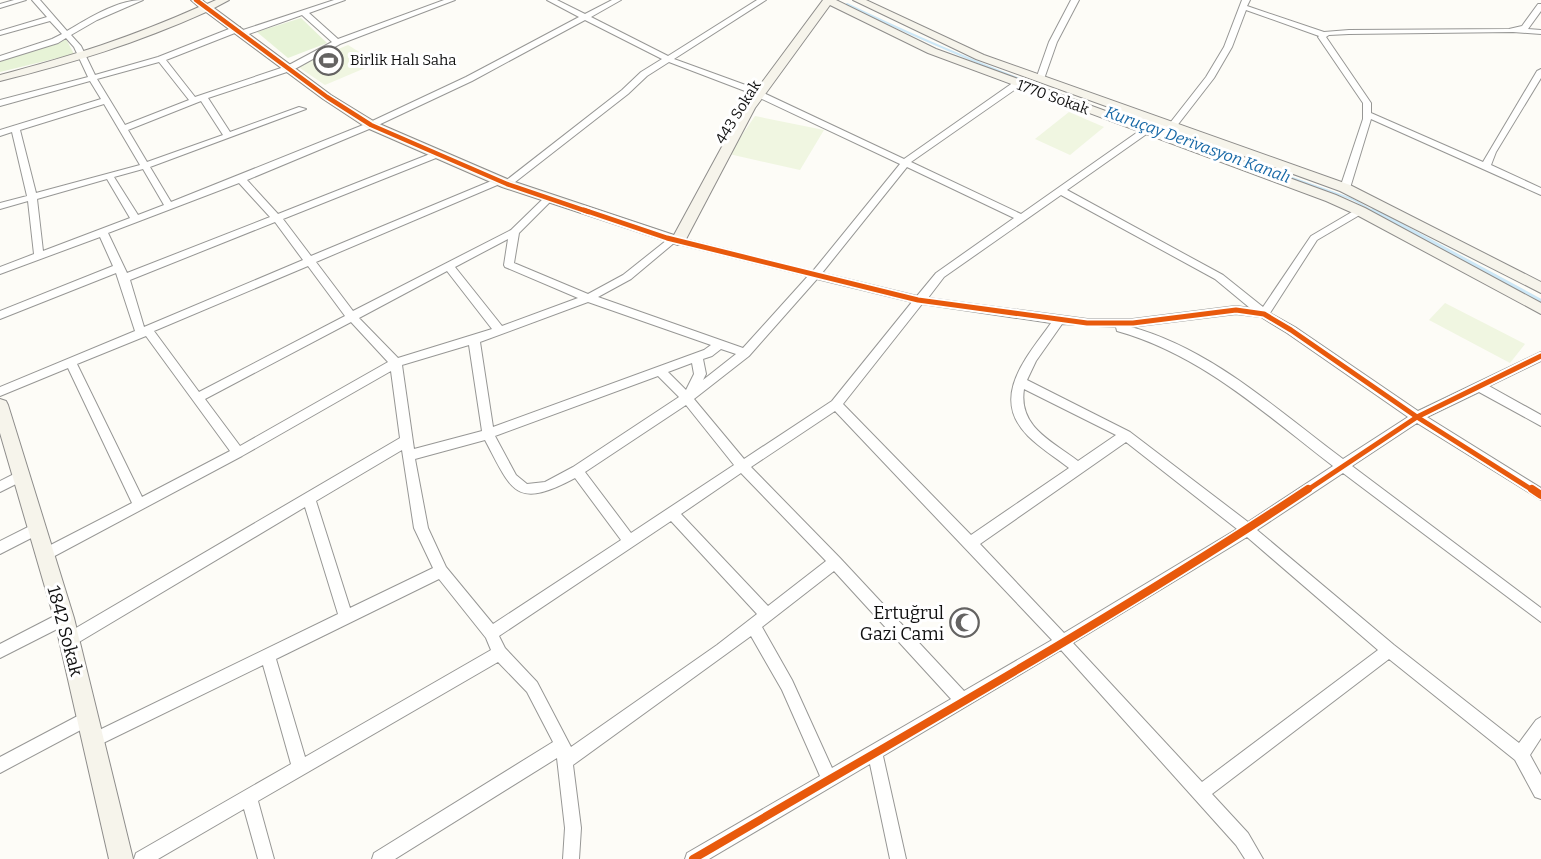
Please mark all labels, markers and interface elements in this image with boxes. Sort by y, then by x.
sports icon: Birlik Halı Saha [313,44,345,76]
place label: Birlik Halı Saha [350,51,457,69]
street label: 1770 Sokak [1014,76,1092,119]
street label: 443 Sokak [711,77,765,147]
water label: Kuruçay Derivasyon Kanalı [1103,102,1293,187]
street label: 1842 Sokak [42,583,88,679]
place label: Ertuğrul Gazi Cami [860,602,944,645]
mosque icon: Ertuğrul Gazi Cami [949,607,981,639]

